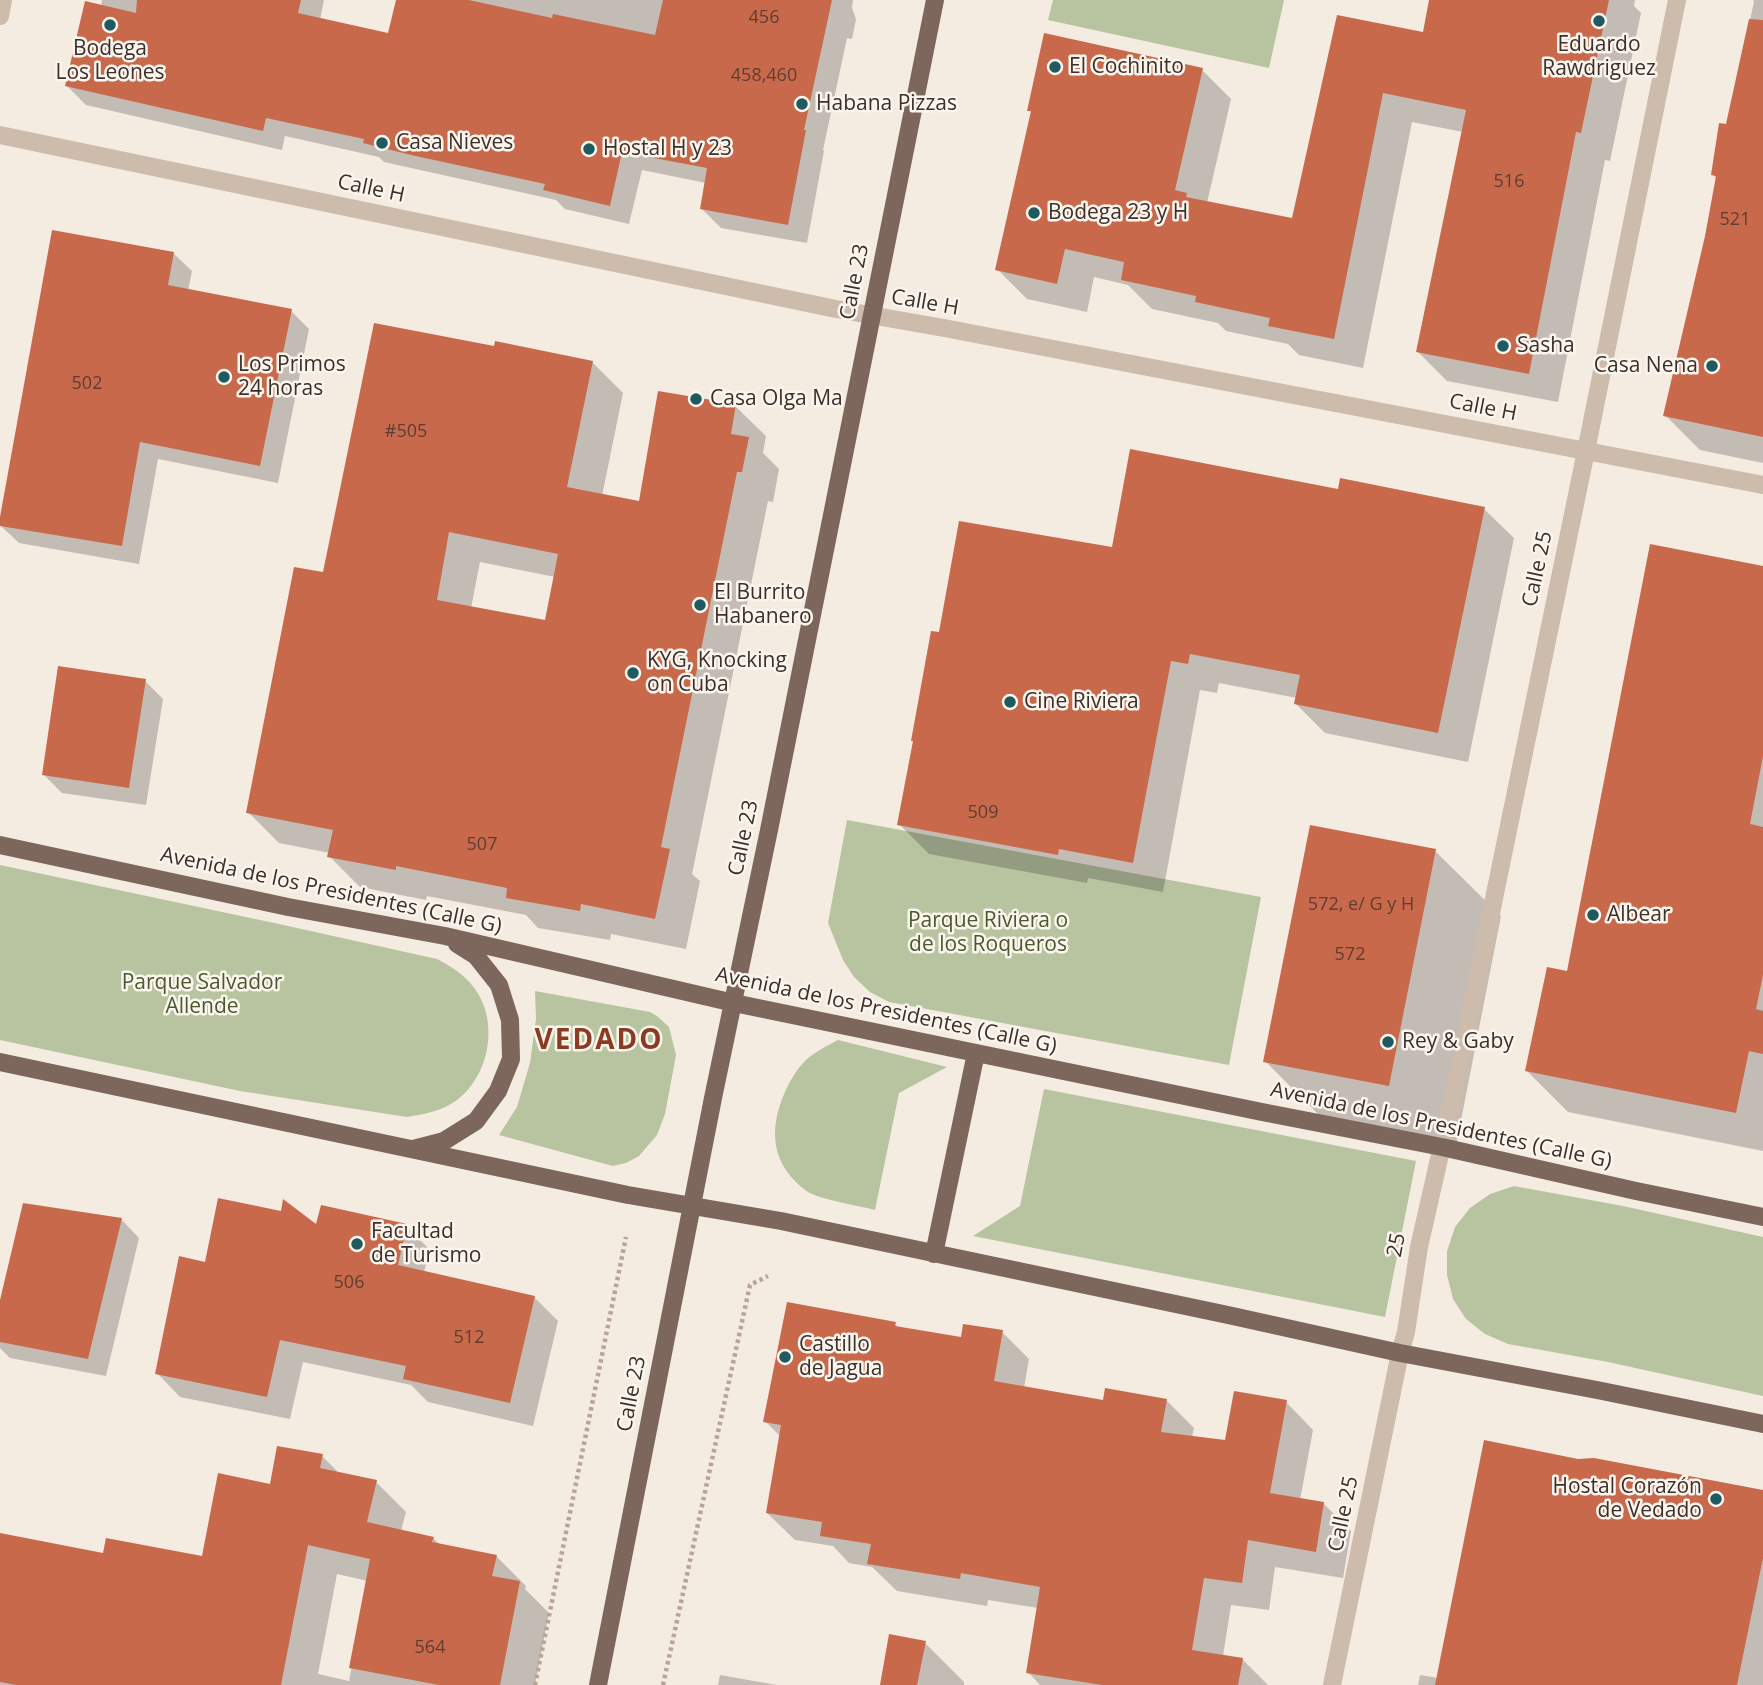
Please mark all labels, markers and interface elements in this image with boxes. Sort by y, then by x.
house number: 456 [749,7,779,29]
marker: Eduardo Rawdriguez [1591,13,1607,29]
marker: Bodega Los Leones [102,17,118,33]
place label: Eduardo Rawdriguez [1542,32,1656,82]
place label: Bodega Los Leones [55,36,165,86]
place label: El Cochinito [1069,54,1184,80]
marker: El Cochinito [1047,59,1063,75]
house number: 458,460 [731,65,797,87]
place label: Habana Pizzas [816,91,957,117]
marker: Habana Pizzas [794,96,810,112]
place label: Casa Nieves [396,130,513,156]
marker: Casa Nieves [374,135,390,151]
place label: Hostal H y 23 [603,136,732,162]
marker: Hostal H y 23 [581,141,597,157]
street label: Calle H [335,170,407,208]
house number: 516 [1494,171,1524,193]
place label: Bodega 23 y H [1048,200,1188,226]
marker: Bodega 23 y H [1026,205,1042,221]
house number: 521 [1720,209,1750,231]
street label: Calle 23 [835,242,875,322]
street label: Calle H [889,285,961,321]
place label: Sasha [1517,333,1575,359]
marker: Sasha [1495,338,1511,354]
place label: Los Primos 24 horas [238,352,346,402]
place label: Casa Nena [1594,353,1698,379]
marker: Casa Nena [1704,358,1720,374]
marker: Los Primos 24 horas [216,369,232,385]
house number: 502 [72,373,102,395]
place label: Casa Olga Ma [710,386,843,412]
street label: Calle H [1447,389,1519,427]
marker: Casa Olga Ma [688,391,704,407]
house number: #505 [385,421,427,443]
street label: Calle 25 [1518,529,1558,609]
place label: El Burrito Habanero [714,580,812,630]
marker: El Burrito Habanero [692,597,708,613]
place label: KYG, Knocking on Cuba [647,648,787,698]
marker: KYG, Knocking on Cuba [625,665,641,681]
place label: Cine Riviera [1024,689,1139,715]
marker: Cine Riviera [1002,694,1018,710]
street label: Calle 23 [724,798,764,878]
house number: 509 [968,802,998,824]
house number: 507 [467,834,497,856]
street label: Avenida de los Presidentes (Calle G) [158,842,504,940]
house number: 572, e/ G y H [1308,894,1414,916]
place label: Albear [1607,902,1670,928]
marker: Albear [1585,907,1601,923]
park label: Parque Riviera o de los Roqueros [908,908,1068,958]
house number: 572 [1335,944,1365,966]
street label: Avenida de los Presidentes (Calle G) [713,962,1059,1060]
park label: Parque Salvador Allende [122,970,282,1020]
district label: VEDADO [535,1024,663,1058]
place label: Rey & Gaby [1402,1029,1514,1055]
marker: Rey & Gaby [1380,1034,1396,1050]
street label: Avenida de los Presidentes (Calle G) [1268,1077,1614,1175]
place label: Facultad de Turismo [371,1219,482,1269]
street label: 25 [1382,1231,1412,1259]
marker: Facultad de Turismo [349,1236,365,1252]
house number: 506 [334,1272,364,1294]
house number: 512 [454,1327,484,1349]
place label: Castillo de Jagua [799,1332,882,1382]
marker: Castillo de Jagua [777,1349,793,1365]
street label: Calle 23 [612,1354,652,1434]
street label: Calle 25 [1324,1474,1364,1554]
place label: Hostal Corazón de Vedado [1552,1474,1702,1524]
marker: Hostal Corazón de Vedado [1708,1491,1724,1507]
house number: 564 [415,1637,445,1659]

